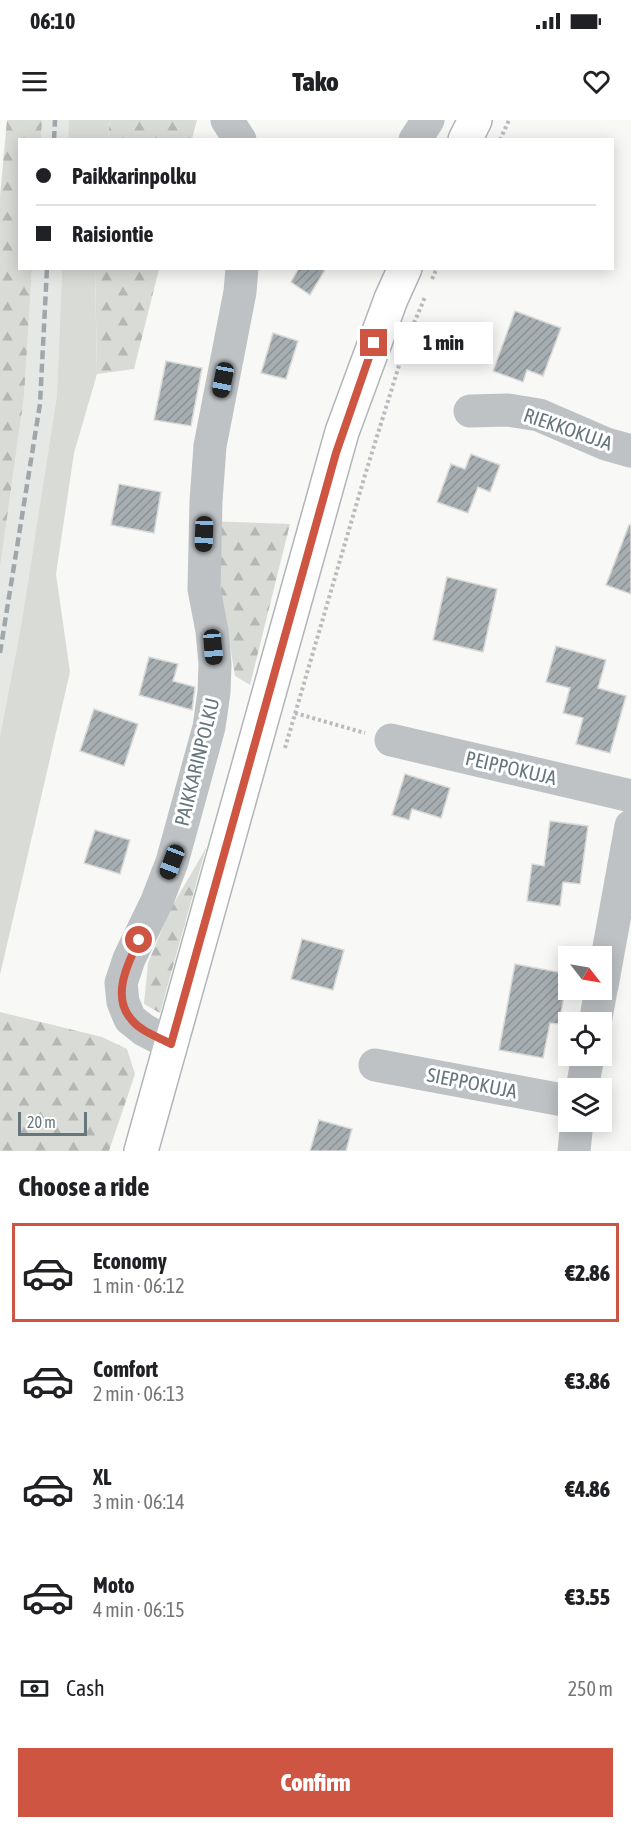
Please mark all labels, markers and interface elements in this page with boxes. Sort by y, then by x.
text: 06:10 [30,8,75,34]
icon: menu [18,65,51,98]
icon: heart [580,65,613,98]
text: Tako [292,66,339,97]
text: Paikkarinpolku [72,163,196,189]
text: Raisiontie [72,221,154,247]
callout: 1 min [395,322,494,364]
route end [360,329,387,356]
text: 1 min [423,331,464,354]
car [211,361,235,399]
street label: RIEKKOKUJA [521,403,616,454]
car [194,516,214,552]
car [202,628,224,666]
street label: PAIKKARINPOLKU [170,696,224,828]
street label: PEIPPOKUJA [463,746,559,789]
car [157,842,187,882]
route start [125,926,152,953]
north arrow [558,946,612,1000]
map controls [558,946,612,1132]
button: locate [558,1012,612,1066]
street label: SIEPPOKUJA [425,1063,519,1103]
button: layers [558,1078,612,1132]
scale bar [18,1109,87,1136]
text: 20 m [27,1113,56,1131]
text: Choose a ride [18,1171,150,1202]
icon: car [21,1246,75,1300]
text: Economy [93,1248,167,1274]
text: €2.86 [565,1260,610,1286]
text: 1 min · 06:12 [93,1274,185,1297]
icon: car [21,1354,75,1408]
text: Comfort [93,1356,158,1382]
text: €3.86 [565,1368,610,1394]
text: 2 min · 06:13 [93,1382,185,1405]
icon: car [21,1462,75,1516]
text: XL [93,1464,111,1490]
text: €4.86 [565,1476,610,1502]
text: 3 min · 06:14 [93,1490,185,1513]
icon: car [21,1570,75,1624]
text: Moto [93,1572,135,1598]
text: €3.55 [565,1584,610,1610]
text: 4 min · 06:15 [93,1598,185,1621]
icon: cash [18,1672,51,1705]
text: Cash [66,1675,105,1701]
text: 250 m [568,1677,613,1700]
button: Confirm [18,1748,613,1817]

